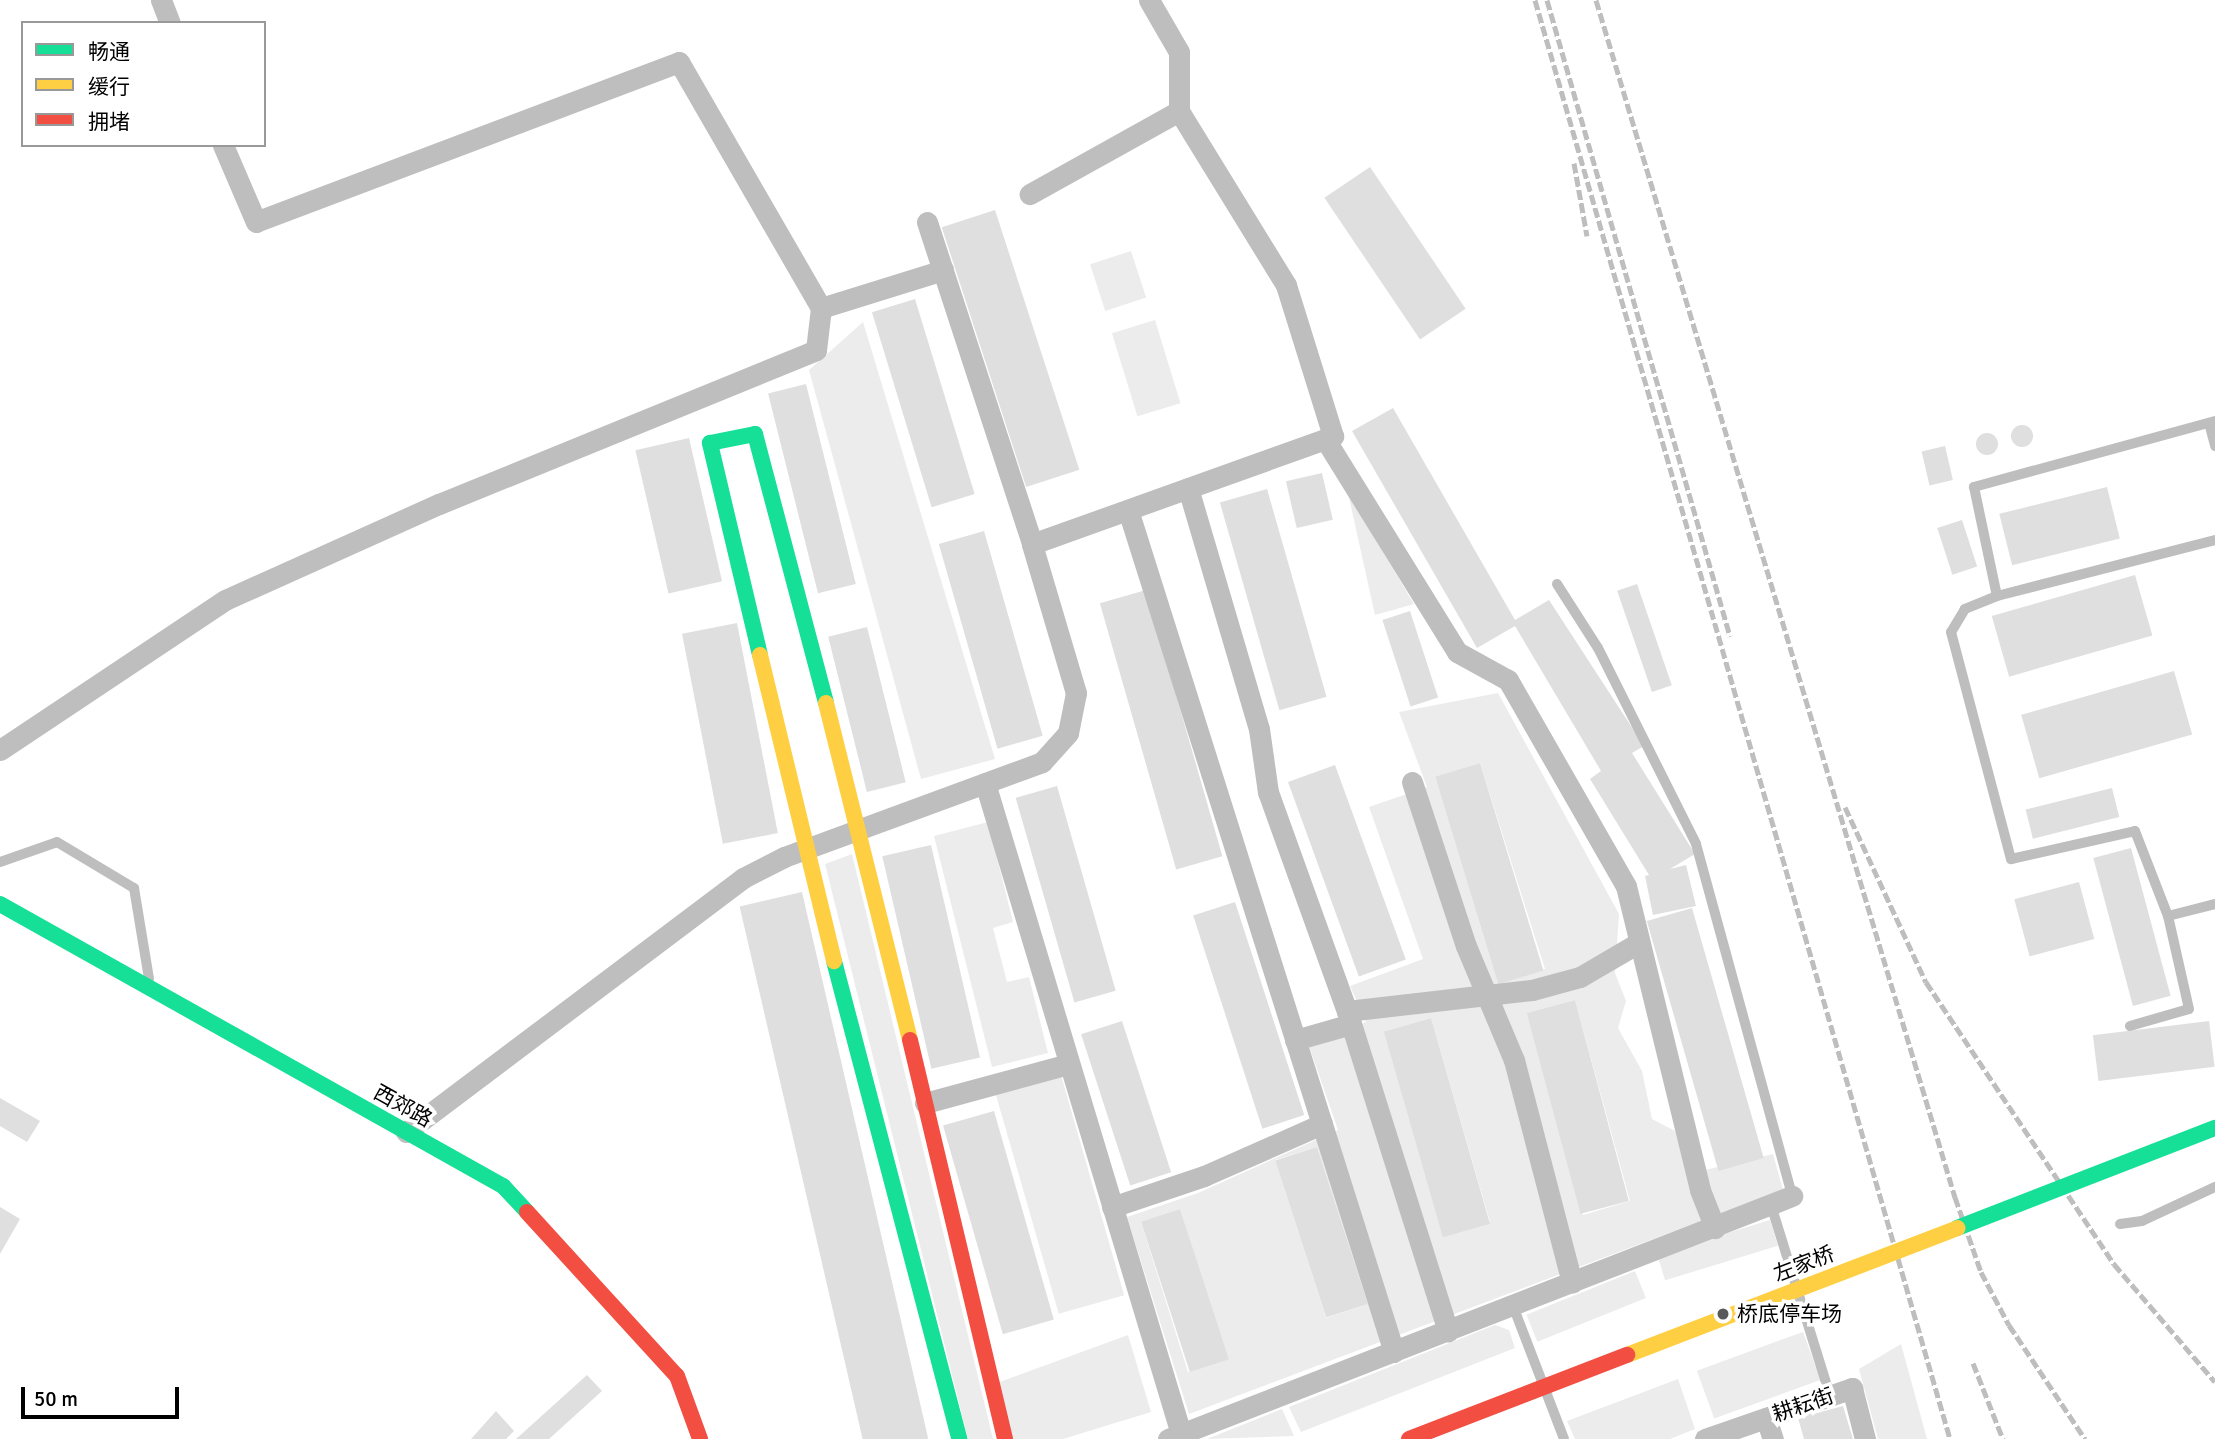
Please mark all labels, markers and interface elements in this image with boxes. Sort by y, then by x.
legend [21,21,266,147]
text: 畅通 [88,39,130,65]
text: 缓行 [88,74,130,100]
text: 拥堵 [88,109,130,135]
street label: 西郊路 [369,1080,437,1132]
street label: 左家桥 [1770,1241,1838,1287]
place label: 桥底停车场 [1737,1301,1842,1327]
marker: 桥底停车场 [1715,1306,1731,1322]
scale bar [24,1372,182,1416]
street label: 耕耘街 [1769,1383,1837,1427]
text: 50 m [34,1386,78,1412]

